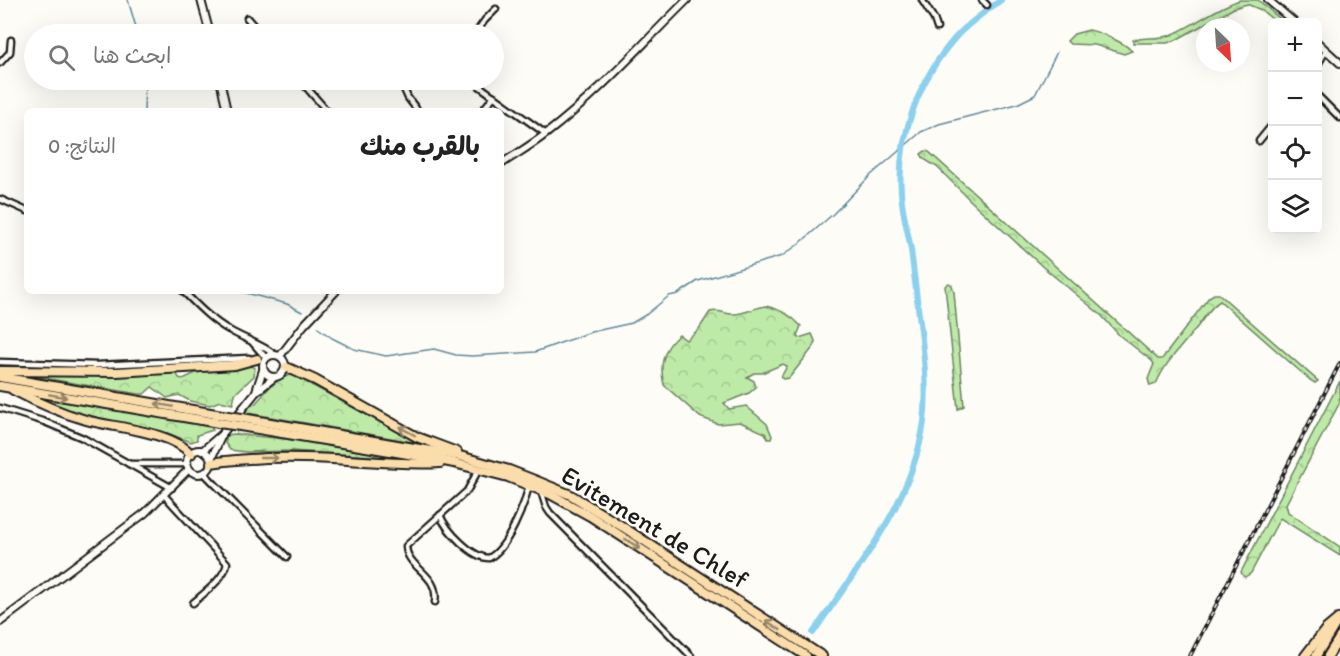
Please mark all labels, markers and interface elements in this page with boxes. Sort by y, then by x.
north arrow [1196,18,1250,72]
map controls [1268,18,1322,234]
button: + [1268,18,1322,72]
search box [24,24,504,90]
icon: search [45,41,78,74]
text: ابحث هنا [93,42,172,69]
button: − [1268,72,1322,126]
button: locate [1268,126,1322,180]
text: بالقرب منك [360,130,480,162]
text: النتائج: 0 [48,134,116,158]
button: layers [1268,180,1322,234]
one-way arrow [47,390,67,401]
one-way arrow [155,399,175,410]
one-way arrow [399,425,416,437]
one-way arrow [259,452,279,464]
street label: Evitement de Chlef [556,459,754,595]
one-way arrow [624,538,641,550]
one-way arrow [765,618,782,630]

